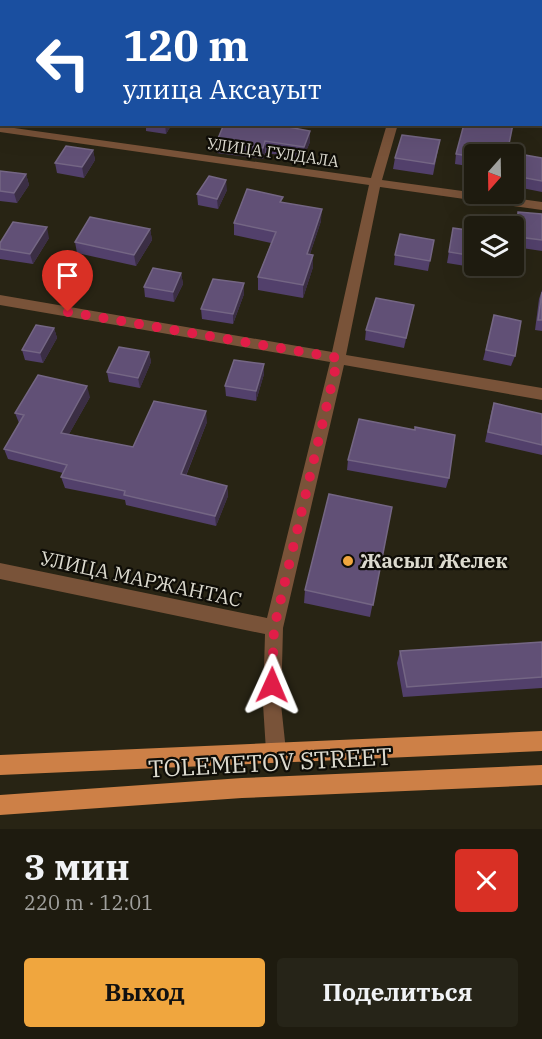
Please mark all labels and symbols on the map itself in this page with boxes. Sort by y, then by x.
street label: УЛИЦА ГУЛДАЛА [206,133,340,171]
north arrow [464,144,524,204]
pin [42,250,93,312]
street label: УЛИЦА МАРЖАНТАС [38,544,244,613]
place label: Жасыл Желек [360,547,508,574]
marker: Жасыл Желек [341,554,355,568]
position arrow [240,653,304,717]
street label: TOLEMETOV STREET [147,740,393,784]

